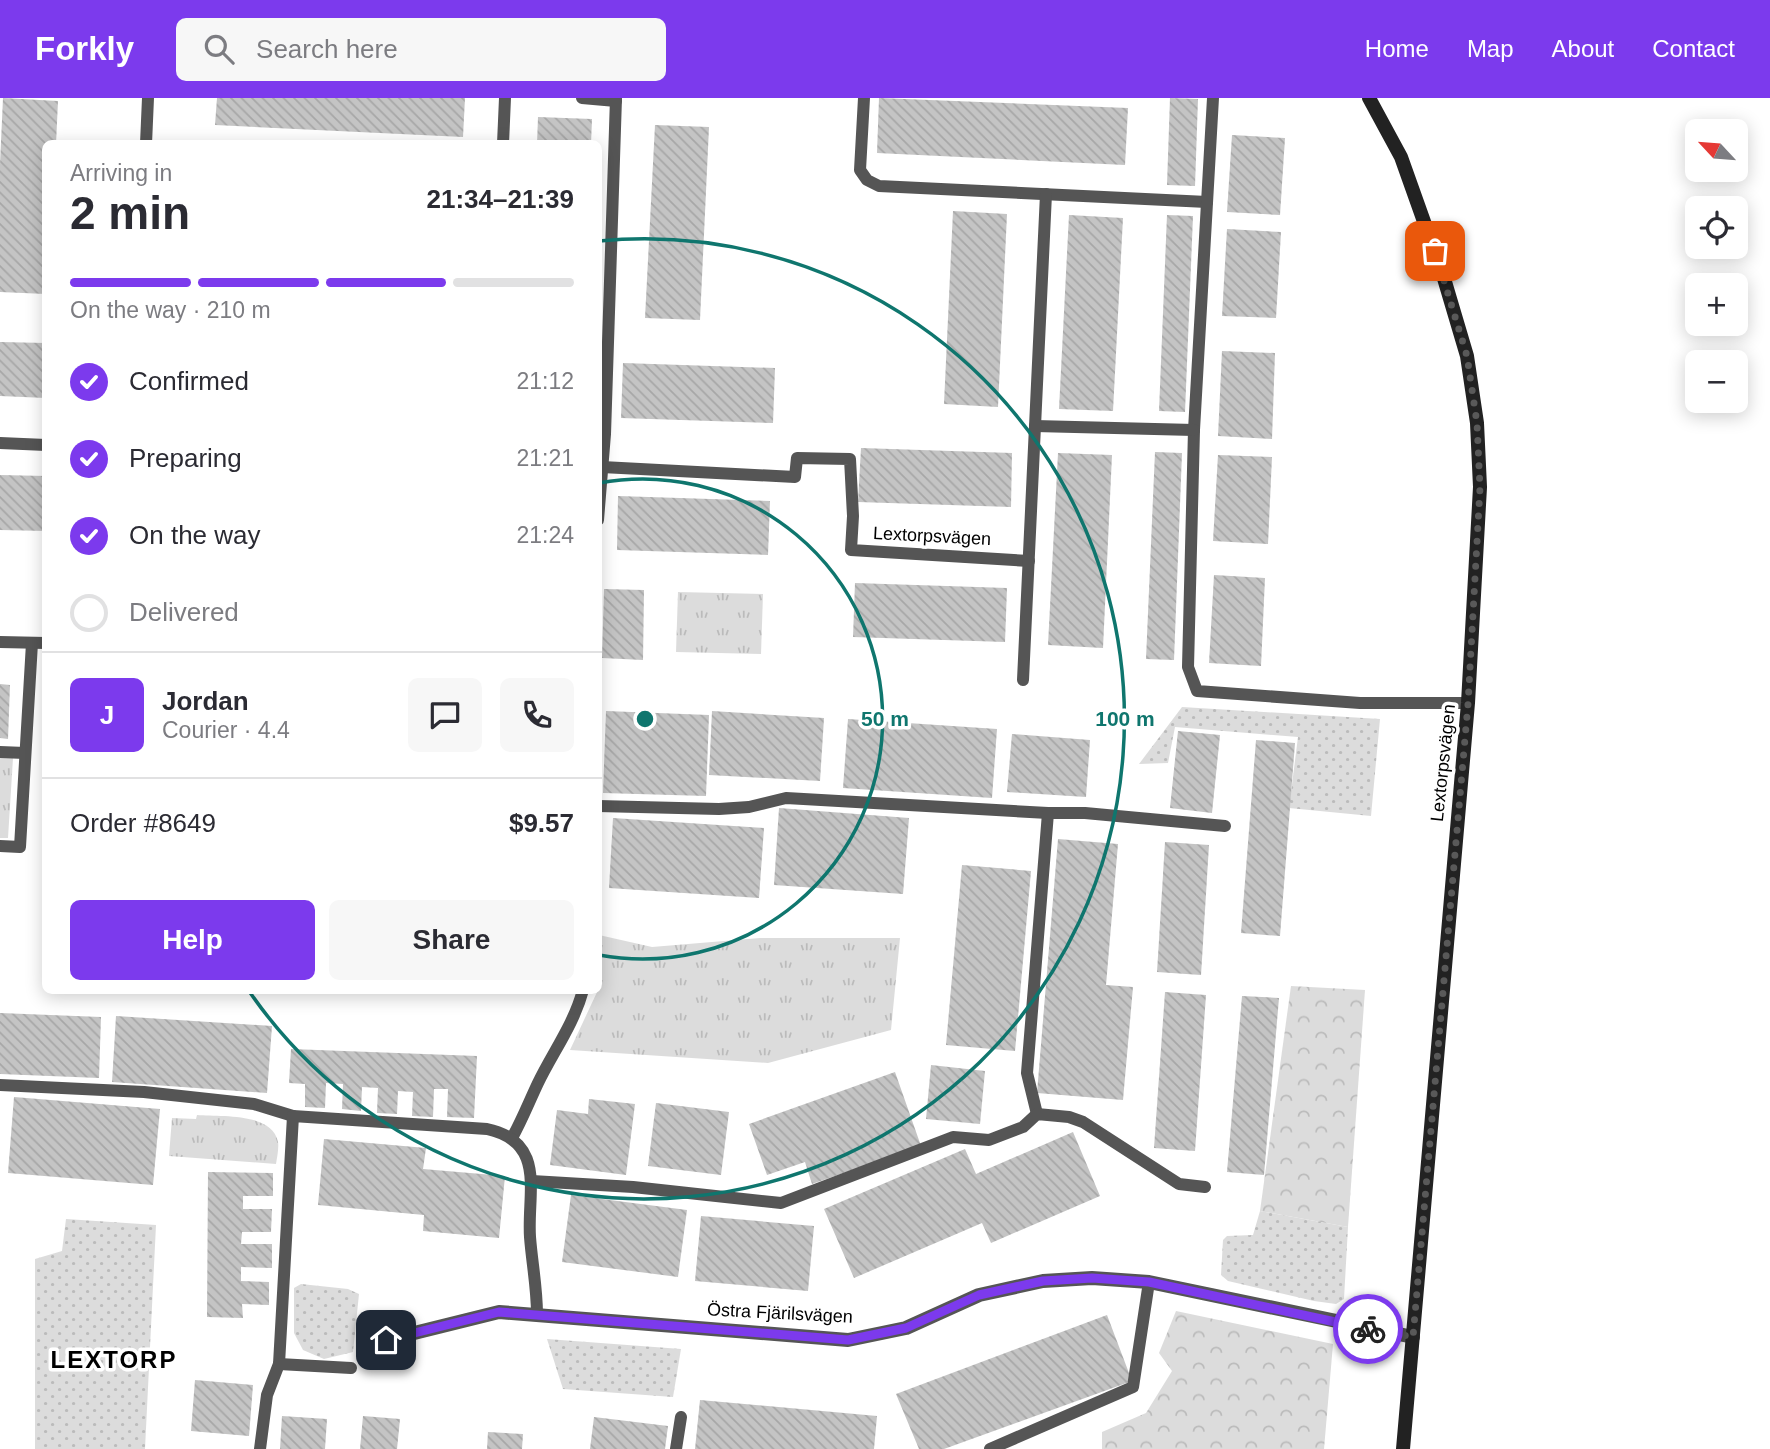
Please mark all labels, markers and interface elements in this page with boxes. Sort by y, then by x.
search box [176,18,666,81]
text: Forkly [35,30,134,67]
icon: search [200,30,238,68]
text: Search here [256,34,398,64]
text: Home [1365,35,1429,62]
text: Map [1467,35,1514,62]
text: About [1552,35,1614,62]
text: Contact [1652,35,1735,62]
north arrow [1685,119,1748,182]
map controls [1685,119,1748,413]
text: Arriving in [70,160,172,186]
text: 21:34–21:39 [427,184,574,214]
text: 2 min [70,187,190,239]
button: locate [1685,196,1748,259]
pin [1405,221,1465,281]
icon: bag [1416,232,1454,270]
button: + [1685,273,1748,336]
text: On the way · 210 m [70,297,271,323]
button: − [1685,350,1748,413]
icon: check [70,363,108,401]
text: Confirmed [129,366,249,396]
text: 21:12 [516,368,574,394]
icon: check [70,440,108,478]
text: Preparing [129,443,242,473]
text: 21:21 [516,445,574,471]
icon: check [70,517,108,555]
text: On the way [129,520,261,550]
text: 21:24 [516,522,574,548]
street label: Lextorpsvägen [873,523,991,549]
text: Delivered [129,597,239,627]
button: chat [408,678,482,752]
button: phone [500,678,574,752]
text: Jordan [162,686,249,716]
text: J [100,700,114,730]
street label: Lextorpsvägen [1427,703,1459,823]
centre of rings [633,707,657,731]
text: 50 m [861,707,909,730]
text: 100 m [1095,707,1155,730]
text: Courier · 4.4 [162,717,290,743]
text: Order #8649 [70,808,216,838]
text: $9.57 [509,808,574,838]
button: Help [70,900,315,980]
button: Share [329,900,574,980]
courier [1333,1294,1403,1364]
street label: Östra Fjärilsvägen [707,1299,853,1327]
pin [356,1310,416,1370]
icon: bike [1349,1310,1387,1348]
icon: home [367,1321,405,1359]
district label: LEXTORP [51,1346,177,1373]

